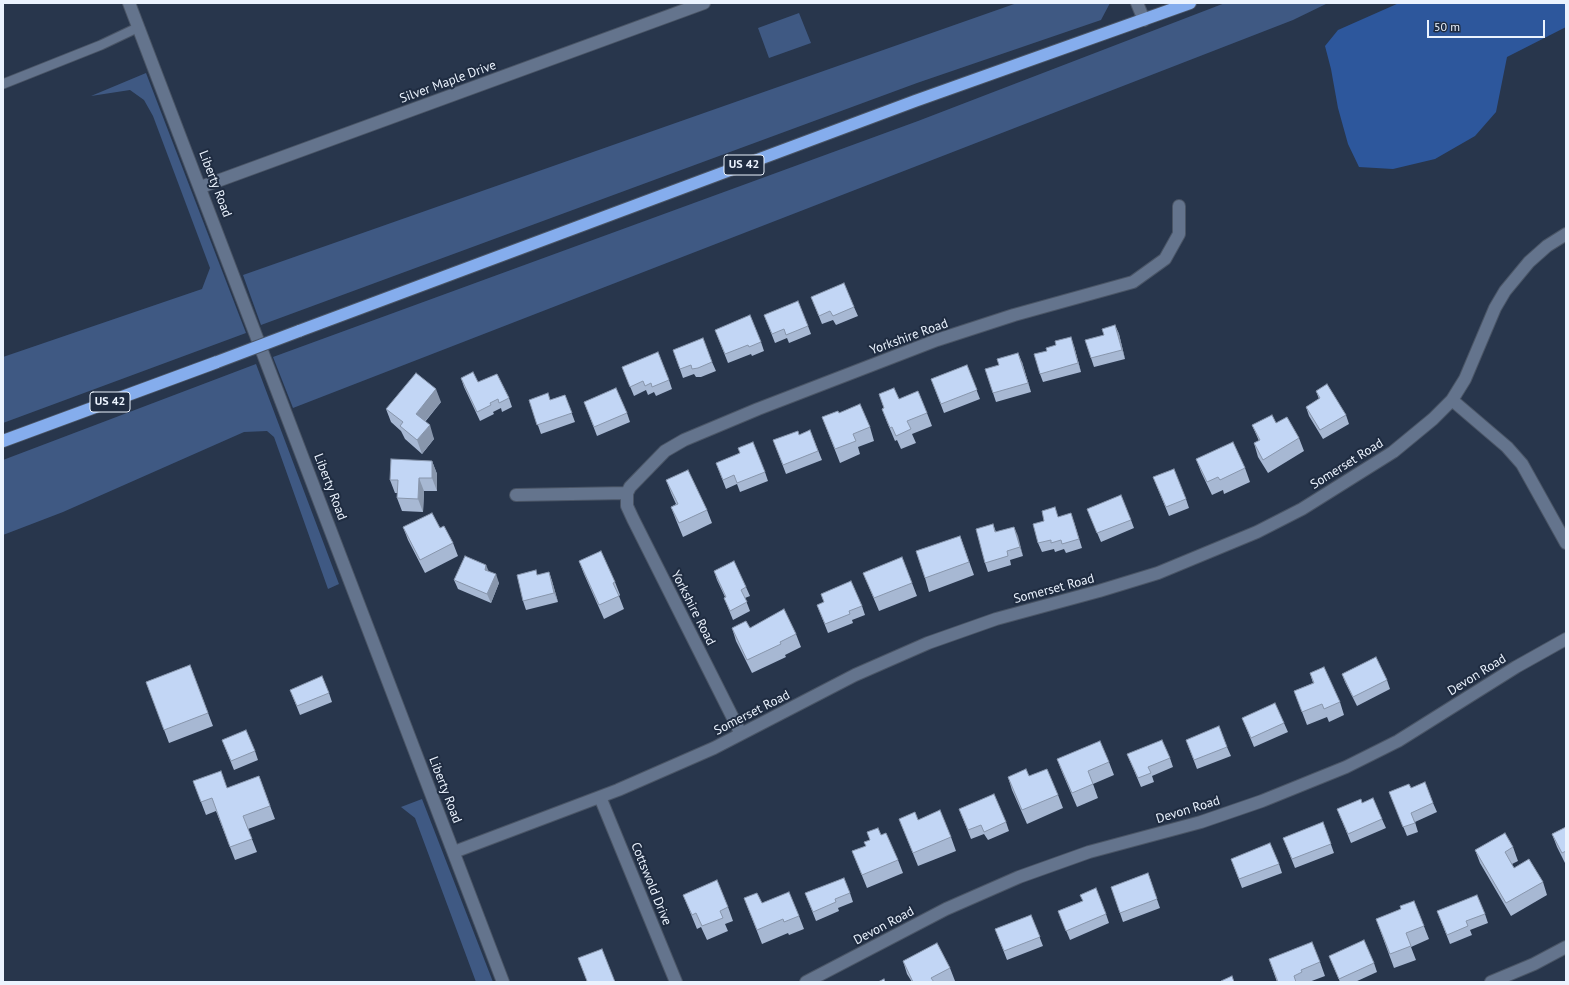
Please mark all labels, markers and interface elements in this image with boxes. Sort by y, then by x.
scale bar [1429,12,1547,38]
text: 50 m [1434,19,1460,34]
street label: Silver Maple Drive [398,57,498,107]
street label: Liberty Road [195,148,235,220]
road number: US 42 [724,155,764,175]
street label: Yorkshire Road [868,316,950,358]
road number: US 42 [90,392,130,412]
street label: Somerset Road [1308,435,1386,493]
street label: Liberty Road [310,451,350,523]
street label: Yorkshire Road [667,568,719,648]
street label: Somerset Road [1012,571,1096,607]
street label: Devon Road [1445,651,1509,699]
street label: Somerset Road [712,687,792,739]
street label: Liberty Road [425,754,465,826]
street label: Devon Road [1154,793,1222,827]
street label: Cottswold Drive [627,840,675,928]
street label: Devon Road [851,904,917,948]

